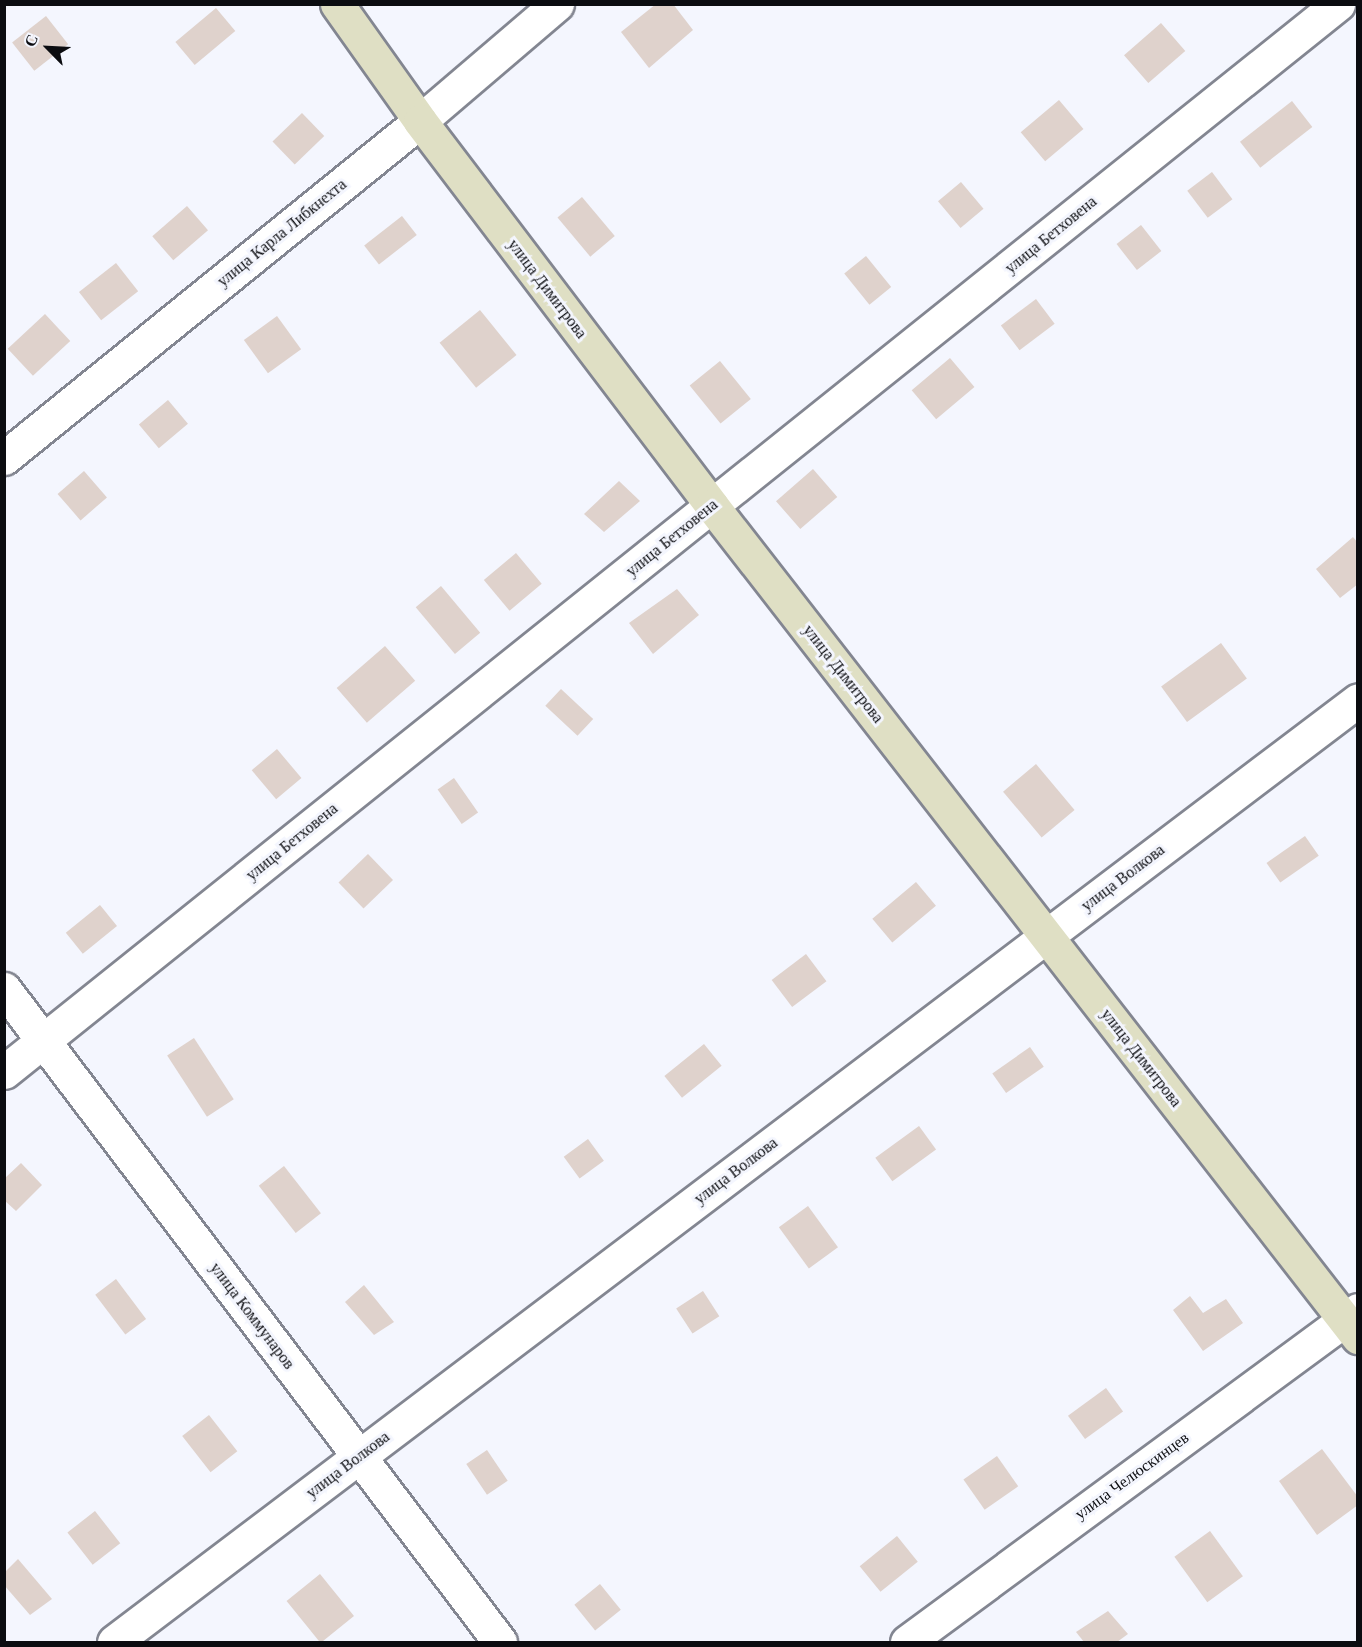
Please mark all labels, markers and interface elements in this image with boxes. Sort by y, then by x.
north arrow [18,18,78,78]
text: С [21,32,41,49]
street label: улица Карла Либкнехта [214,175,350,291]
street label: улица Бетховена [1001,192,1101,278]
street label: улица Димитрова [503,236,591,342]
street label: улица Бетховена [622,495,722,581]
street label: улица Димитрова [799,621,887,727]
street label: улица Бетховена [242,799,342,885]
street label: улица Волкова [1078,840,1168,916]
street label: улица Димитрова [1097,1005,1185,1111]
street label: улица Волкова [691,1133,781,1209]
street label: улица Коммунаров [206,1259,298,1373]
street label: улица Волкова [303,1427,393,1503]
street label: улица Челюскинцев [1071,1428,1193,1524]

